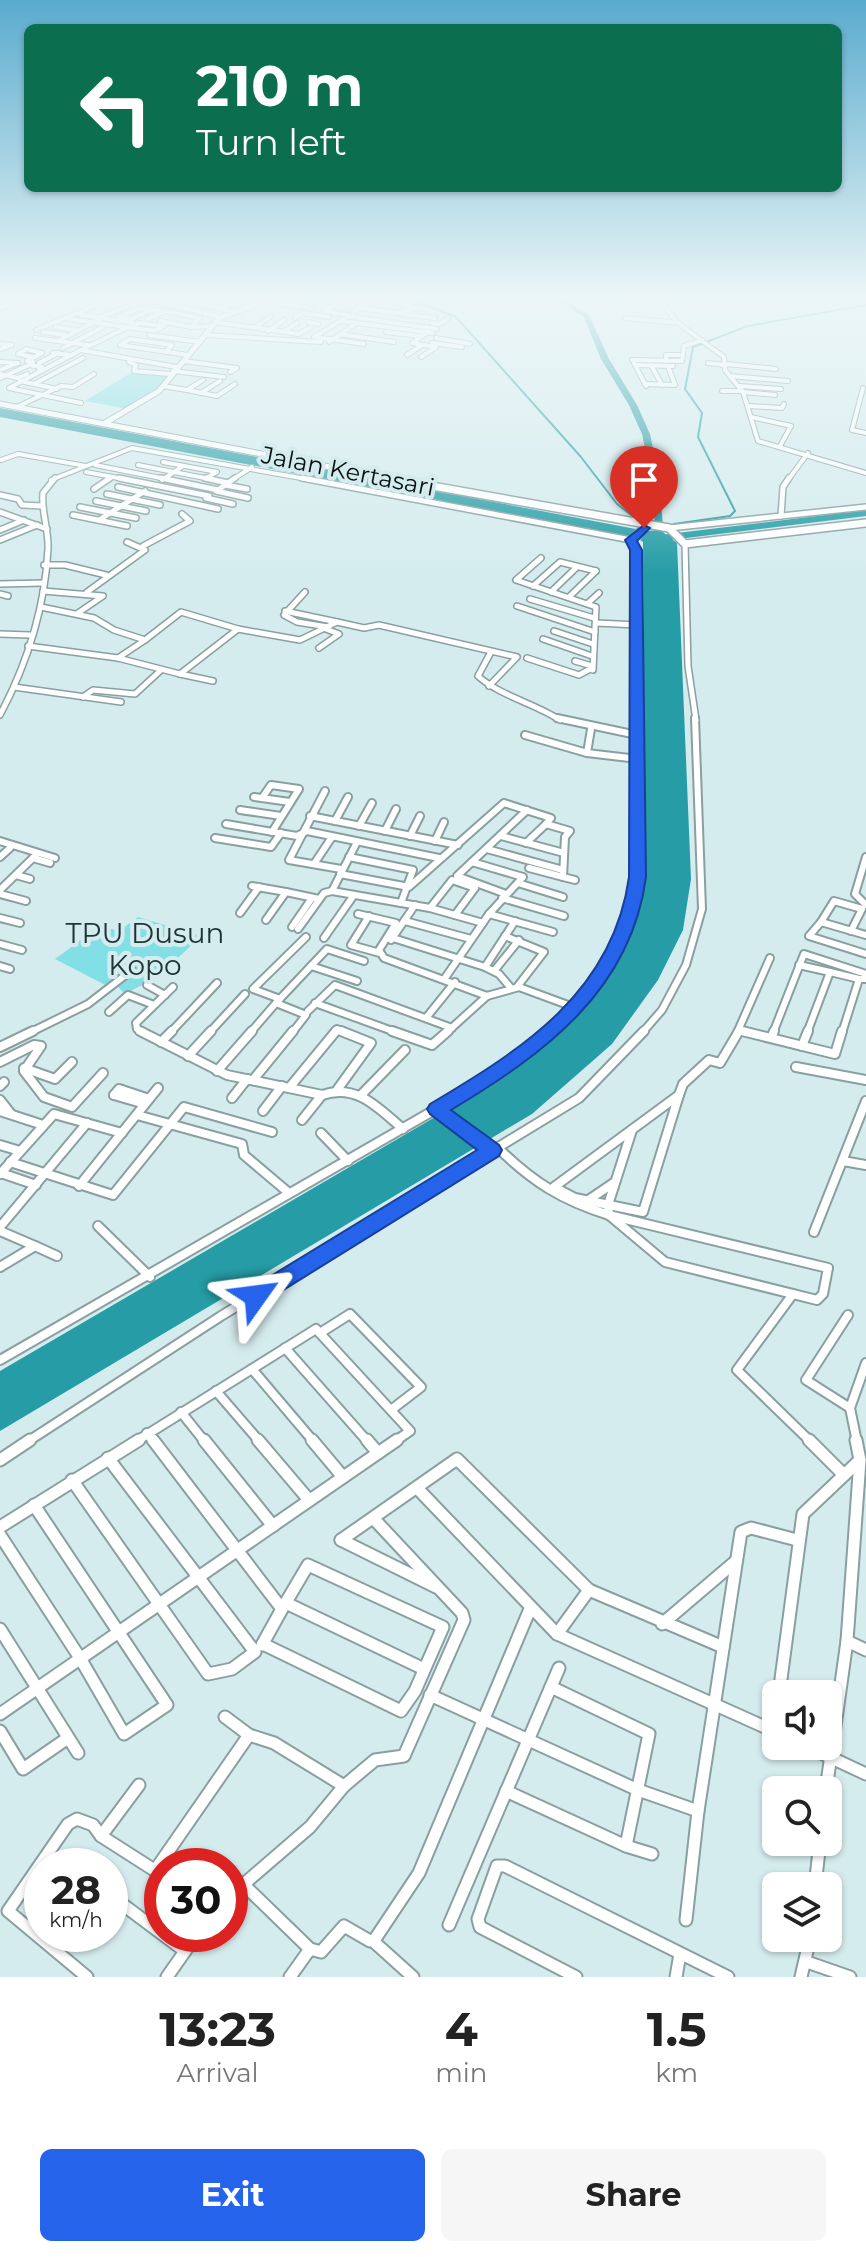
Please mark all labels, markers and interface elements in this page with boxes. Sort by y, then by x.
text: 210 m [196,52,364,120]
icon: left [64,56,168,160]
text: Turn left [196,120,347,164]
street label: Jalan Kertasari [258,440,437,502]
pin [610,446,678,528]
icon: arrive [622,458,666,502]
park label: TPU Dusun Kopo [66,916,224,982]
position arrow [214,1254,298,1338]
map controls [762,1680,842,1952]
button: sound [762,1680,842,1760]
button: search [762,1776,842,1856]
speed limit sign: 30 [144,1848,248,1952]
text: 28 [51,1865,101,1914]
button: layers [762,1872,842,1952]
text: km/h [49,1908,103,1932]
text: 13:23 [159,2000,276,2058]
text: 4 [445,2000,478,2058]
text: 1.5 [647,2000,707,2058]
text: Arrival [177,2057,259,2089]
text: min [435,2057,487,2089]
text: km [655,2057,698,2089]
button: Exit [40,2149,425,2241]
button: Share [441,2149,826,2241]

